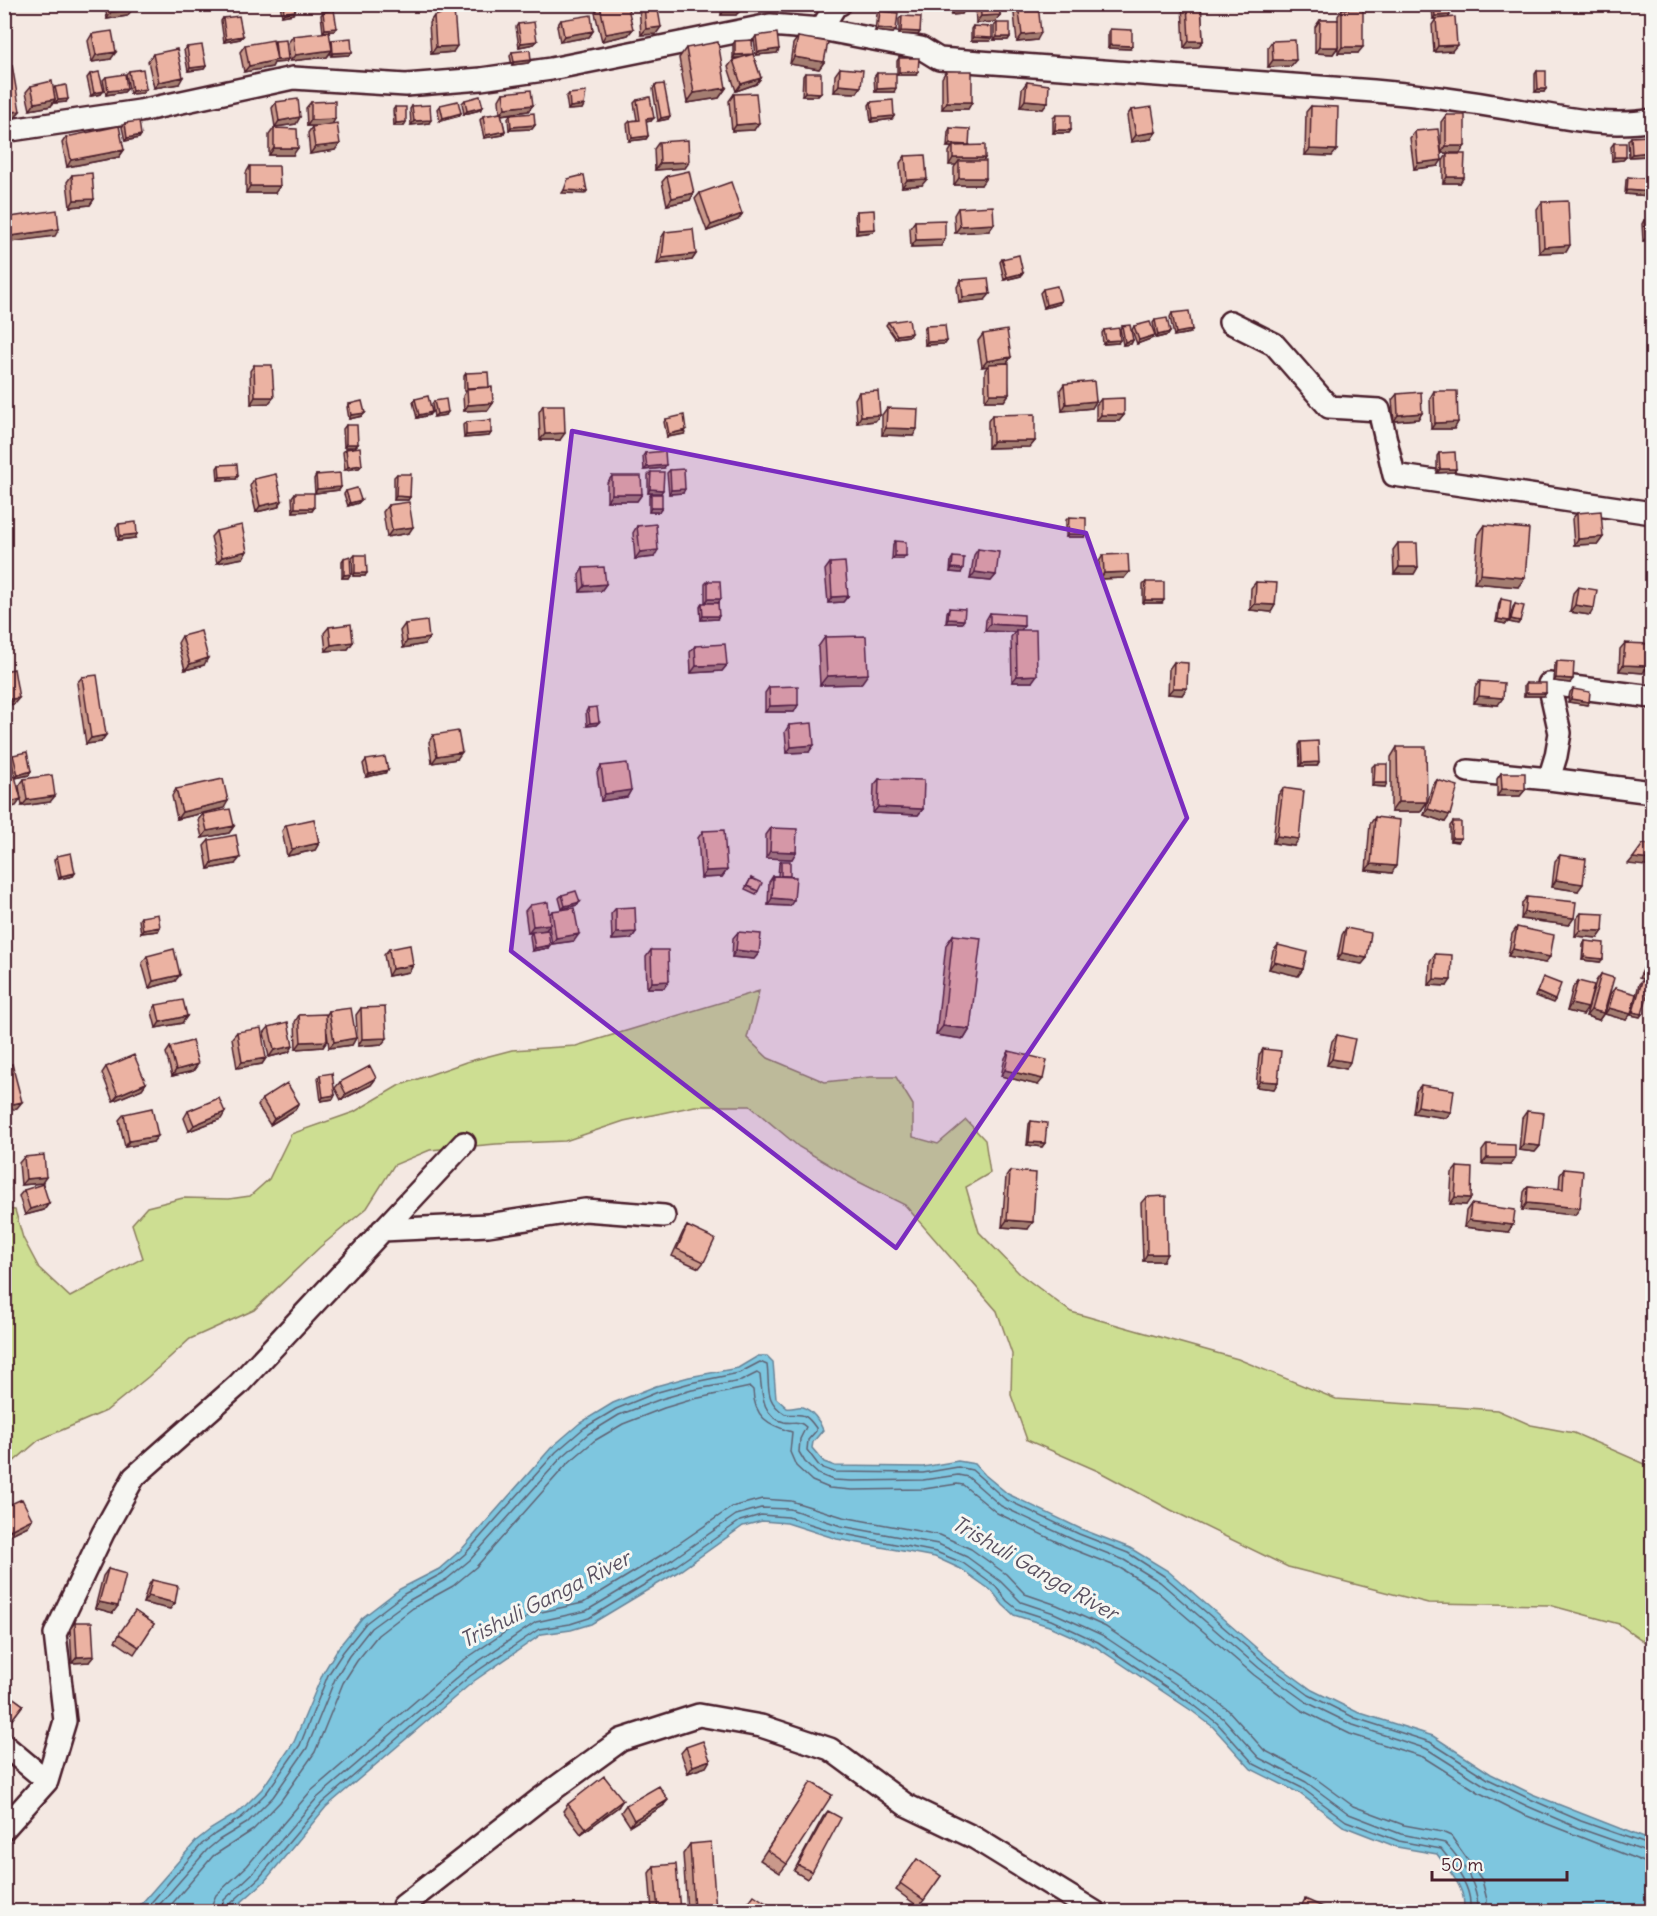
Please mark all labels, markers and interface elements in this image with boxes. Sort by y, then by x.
water label: Trishuli Ganga River [947,1510,1125,1628]
water label: Trishuli Ganga River [455,1543,637,1654]
scale bar [1432,1844,1567,1882]
text: 50 m [1441,1853,1483,1876]

